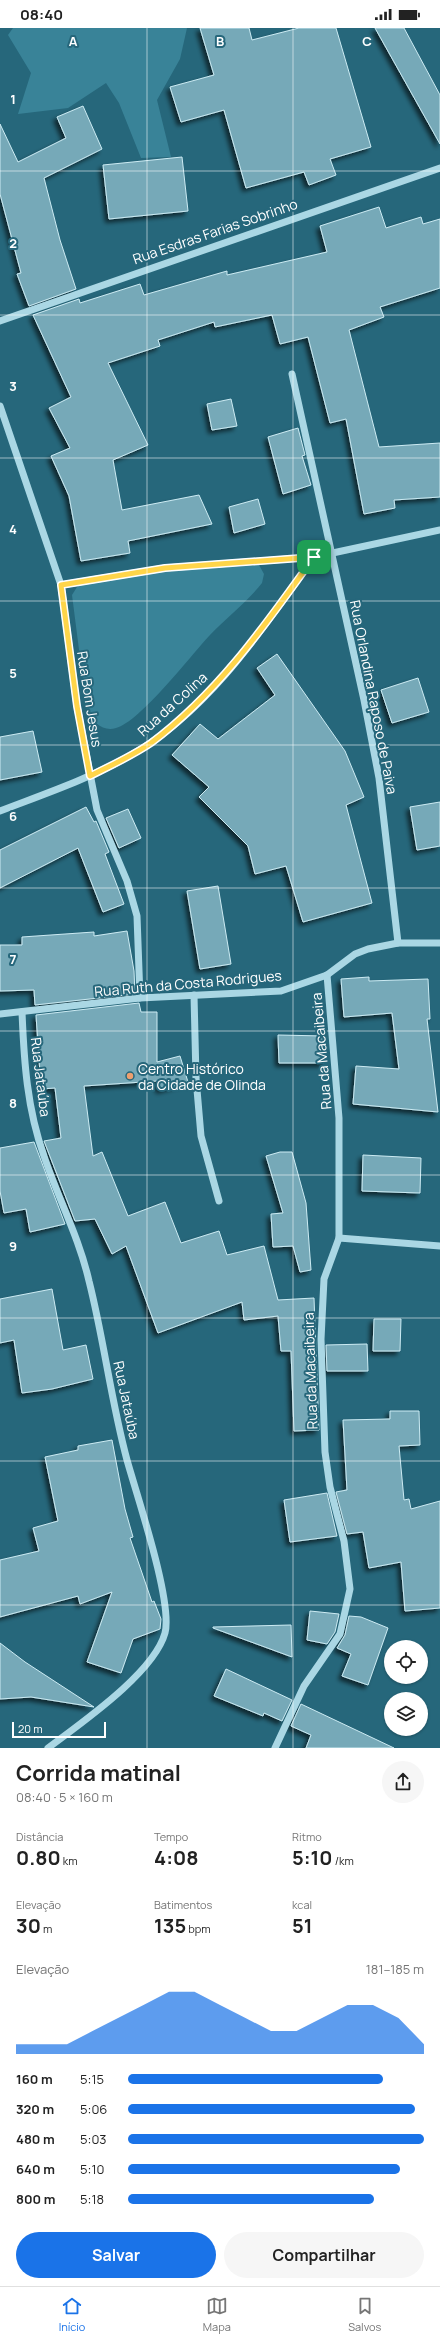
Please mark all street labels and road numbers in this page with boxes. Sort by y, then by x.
street label: Rua Esdras Farias Sobrinho [130,194,300,268]
street label: Rua Orlandina Raposo de Paiva [346,598,402,796]
street label: Rua Bom Jesus [73,650,107,748]
street label: Rua da Colina [133,668,211,740]
street label: Rua Ruth da Costa Rodrigues [93,965,283,1001]
street label: Rua da Macaibeira [306,992,336,1110]
street label: Rua Jataúba [27,1036,55,1118]
street label: Rua da Macaibeira [298,1312,322,1430]
street label: Rua Jataúba [109,1359,145,1441]

